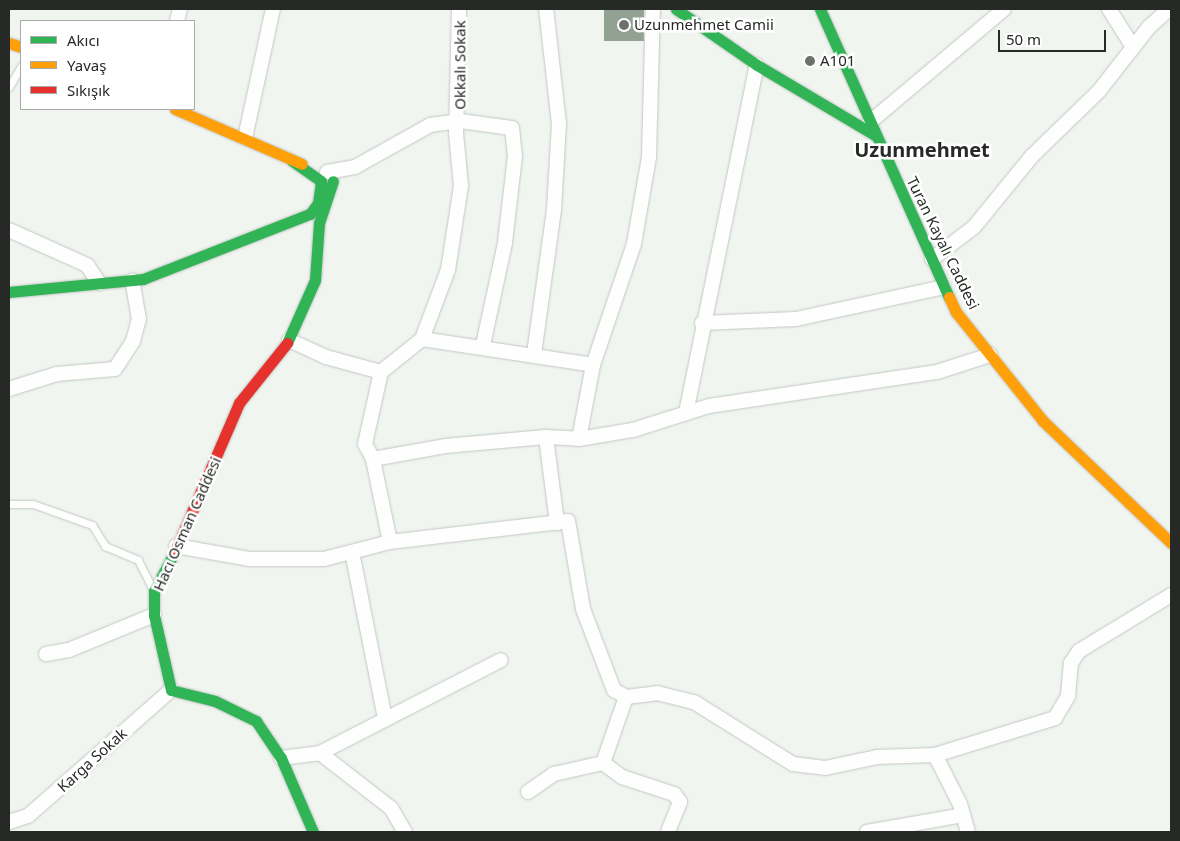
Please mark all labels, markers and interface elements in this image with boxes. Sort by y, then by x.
place label: Uzunmehmet Camii [634,16,774,34]
marker: Uzunmehmet Camii [618,19,630,31]
legend [20,20,195,110]
street label: Okkalı Sokak [451,20,469,110]
scale bar [1000,20,1108,52]
text: 50 m [1006,29,1041,49]
text: Akıcı [67,30,100,50]
place label: A101 [820,52,855,70]
text: Yavaş [67,55,106,75]
marker: A101 [804,55,816,67]
text: Sıkışık [67,80,110,100]
district label: Uzunmehmet [854,137,990,161]
street label: Turan Kayalı Caddesi [903,174,983,312]
street label: Hacı Osman Caddesi [149,454,225,594]
street label: Karga Sokak [54,724,130,796]

